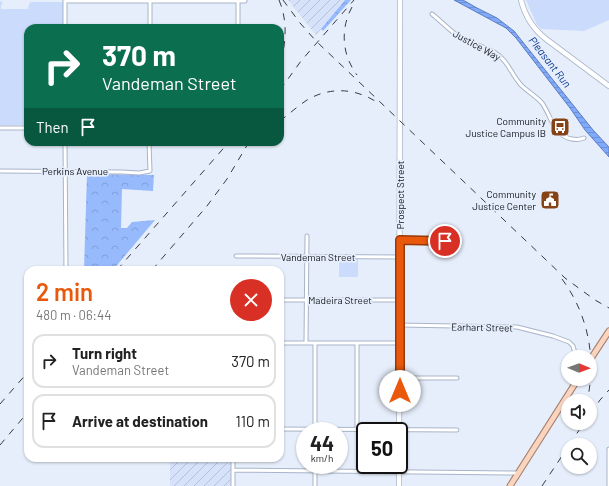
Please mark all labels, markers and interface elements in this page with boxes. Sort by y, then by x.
street label: Justice Way [451,27,503,63]
water label: Pleasant Run [526,34,574,90]
text: 370 m [102,38,176,72]
icon: right [36,40,88,92]
text: Vandeman Street [102,72,236,94]
place label: Community Justice Campus IB [465,115,546,139]
icon: arrive [77,116,99,138]
bus stop icon: Community Justice Campus IB [549,116,571,138]
text: Then [36,118,69,136]
street label: Prospect Street [394,160,406,229]
street label: Perkins Avenue [42,165,108,177]
place label: Community Justice Center [472,188,536,212]
public building icon: Community Justice Center [539,189,561,211]
pin [428,224,462,258]
icon: arrive [434,230,456,252]
street label: Vandeman Street [281,251,356,263]
text: 2 min [36,277,93,306]
button: close [230,279,272,321]
street label: Madeira Street [308,294,372,306]
text: 480 m · 06:44 [36,307,111,323]
street label: Earhart Street [451,320,513,334]
text: Turn right [72,344,137,362]
icon: right [38,350,60,372]
north arrow [561,350,597,386]
map controls [561,350,597,474]
text: 370 m [231,352,270,370]
text: Vandeman Street [72,362,169,378]
position arrow [379,370,421,412]
button: sound [561,394,597,430]
icon: arrive [38,410,60,432]
text: Arrive at destination [72,412,208,430]
text: 110 m [236,412,270,430]
speed limit sign: 50 [356,422,408,474]
text: 44 [310,431,334,455]
button: search [561,438,597,474]
text: km/h [311,452,333,464]

